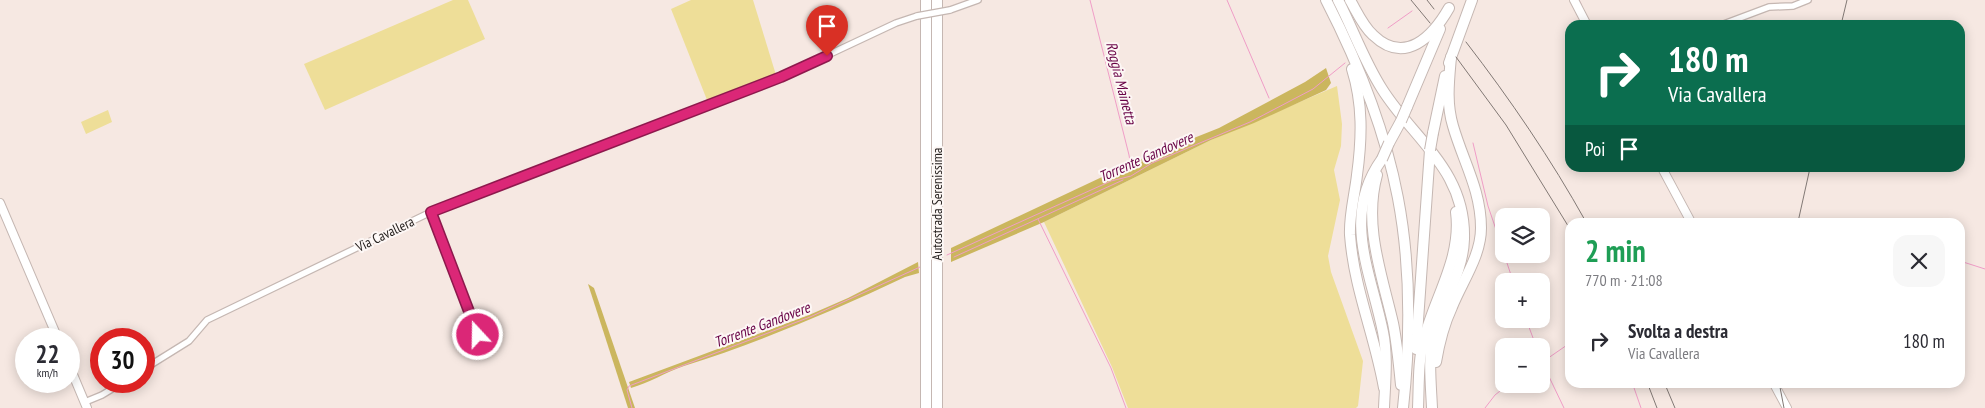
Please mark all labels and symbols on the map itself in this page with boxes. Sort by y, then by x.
pin [806,5,848,56]
water label: Roggia Mainetta [1102,40,1141,127]
water label: Torrente Gandovere [1096,127,1197,186]
street label: Autostrada Serenissima [928,148,946,260]
street label: Via Cavallera [352,212,417,256]
water label: Torrente Gandovere [711,297,813,352]
position arrow [451,308,503,360]
speed limit sign: 30 [90,328,155,393]

